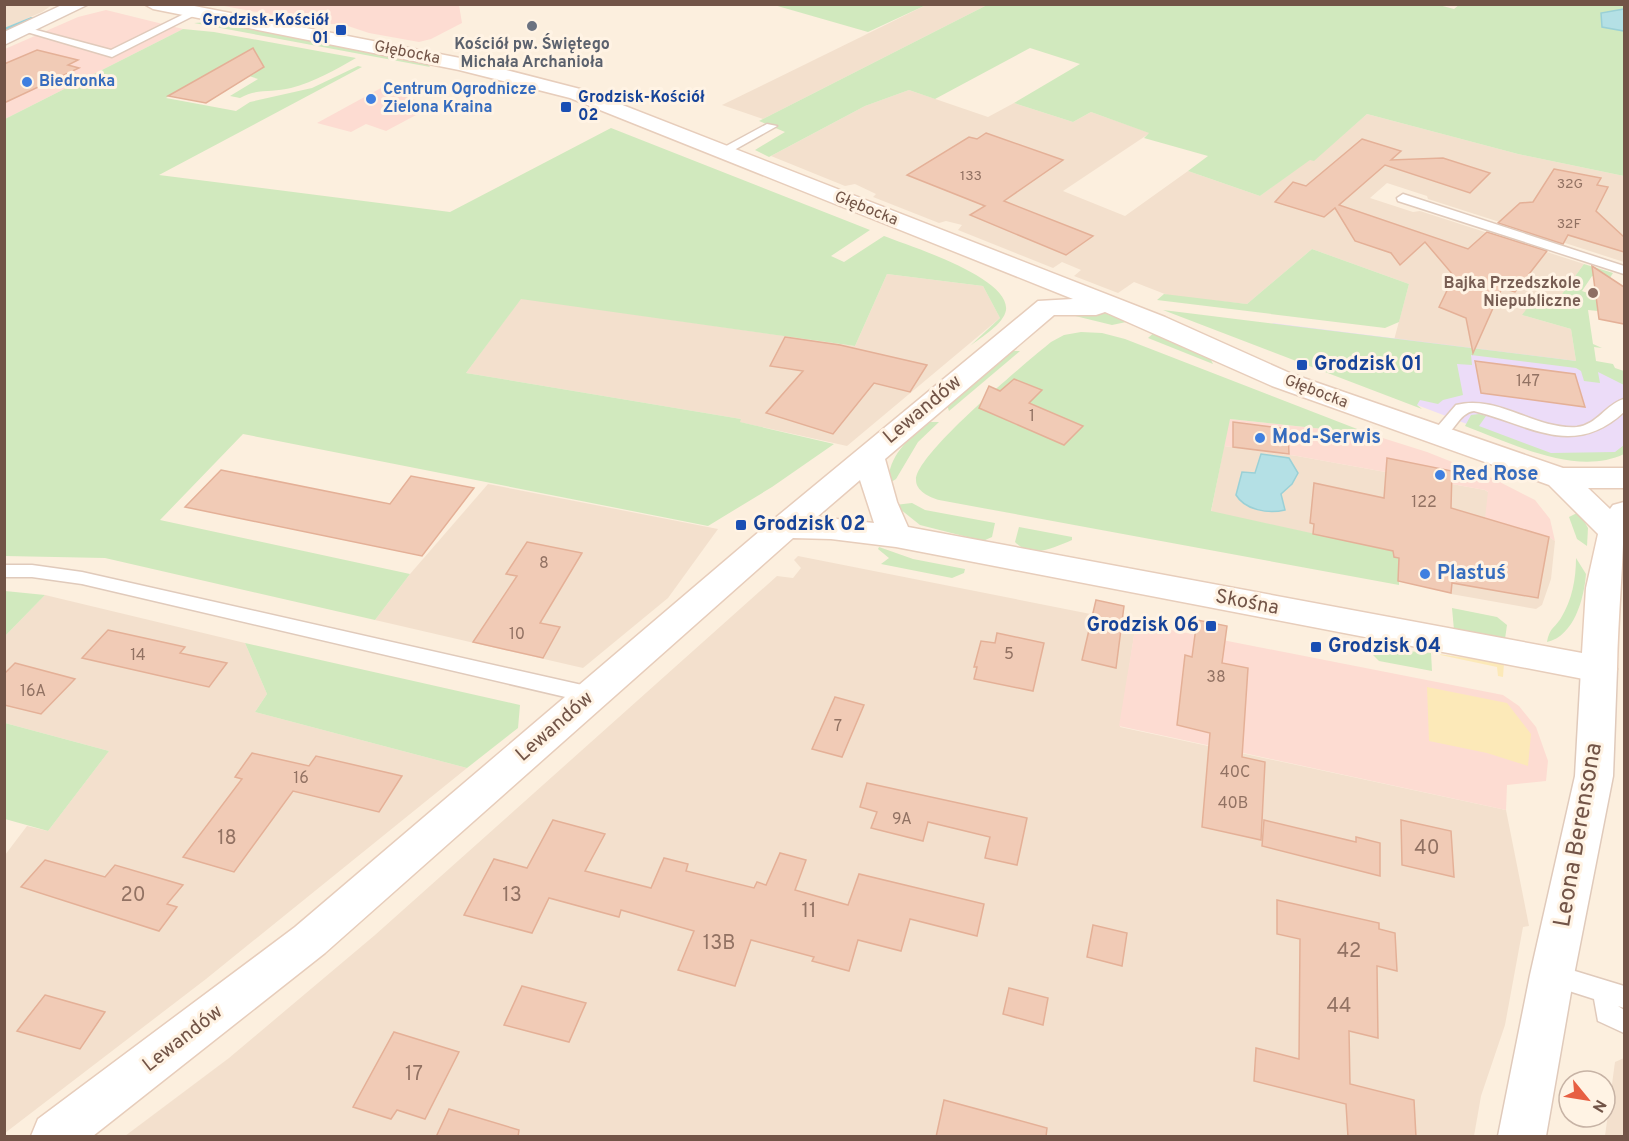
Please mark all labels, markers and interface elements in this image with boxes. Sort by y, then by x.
place label: Grodzisk-Kościół 01 [202,11,329,49]
marker: Kościół pw. Świętego Michała Archanioła [525,19,539,33]
marker: Grodzisk-Kościół 01 [334,23,348,37]
place label: Kościół pw. Świętego Michała Archanioła [454,33,610,73]
street label: Głębocka [372,37,442,69]
place label: Biedronka [39,72,115,92]
marker: Biedronka [20,75,34,89]
place label: Centrum Ogrodnicze Zielona Kraina [383,80,536,118]
place label: Grodzisk-Kościół 02 [578,88,705,126]
marker: Centrum Ogrodnicze Zielona Kraina [364,92,378,106]
marker: Grodzisk-Kościół 02 [559,100,573,114]
house number: 133 [960,168,982,185]
house number: 32G [1557,176,1583,193]
street label: Głębocka [831,187,901,231]
house number: 32F [1557,216,1581,233]
place label: Bajka Przedszkole Niepubliczne [1443,274,1581,312]
marker: Bajka Przedszkole Niepubliczne [1586,286,1600,300]
place label: Grodzisk 01 [1314,352,1422,378]
marker: Grodzisk 01 [1295,358,1309,372]
street label: Lewandów [878,370,968,450]
street label: Głębocka [1281,371,1351,413]
house number: 147 [1516,372,1540,392]
house number: 1 [1029,407,1035,427]
place label: Mod-Serwis [1272,425,1381,451]
marker: Mod-Serwis [1253,431,1267,445]
place label: Red Rose [1452,462,1538,488]
marker: Red Rose [1433,468,1447,482]
house number: 122 [1411,493,1437,513]
place label: Grodzisk 02 [753,512,865,538]
marker: Grodzisk 02 [734,518,748,532]
house number: 8 [539,554,549,574]
place label: Plastuś [1437,561,1506,587]
marker: Plastuś [1418,567,1432,581]
street label: Skośna [1213,584,1281,622]
place label: Grodzisk 06 [1087,613,1199,639]
marker: Grodzisk 06 [1204,619,1218,633]
house number: 10 [509,625,525,645]
place label: Grodzisk 04 [1328,634,1441,660]
marker: Grodzisk 04 [1309,640,1323,654]
house number: 5 [1004,645,1014,665]
house number: 14 [130,646,146,666]
house number: 38 [1206,668,1226,688]
house number: 16A [20,682,46,702]
street label: Lewandów [511,686,599,768]
house number: 7 [834,717,842,737]
street label: Leona Berensona [1548,740,1610,930]
house number: 40C [1220,763,1250,783]
house number: 16 [293,769,309,789]
house number: 40B [1218,794,1248,814]
house number: 9A [892,810,912,830]
house number: 18 [217,826,237,852]
house number: 40 [1414,836,1440,862]
house number: 20 [120,883,146,909]
house number: 13 [502,883,522,909]
house number: 11 [802,899,816,925]
house number: 13B [703,931,735,957]
house number: 42 [1337,939,1361,965]
house number: 44 [1327,994,1351,1020]
street label: Lewandów [138,1000,228,1078]
house number: 17 [405,1062,423,1088]
north arrow [1557,1069,1617,1129]
text: N [1587,1096,1610,1115]

